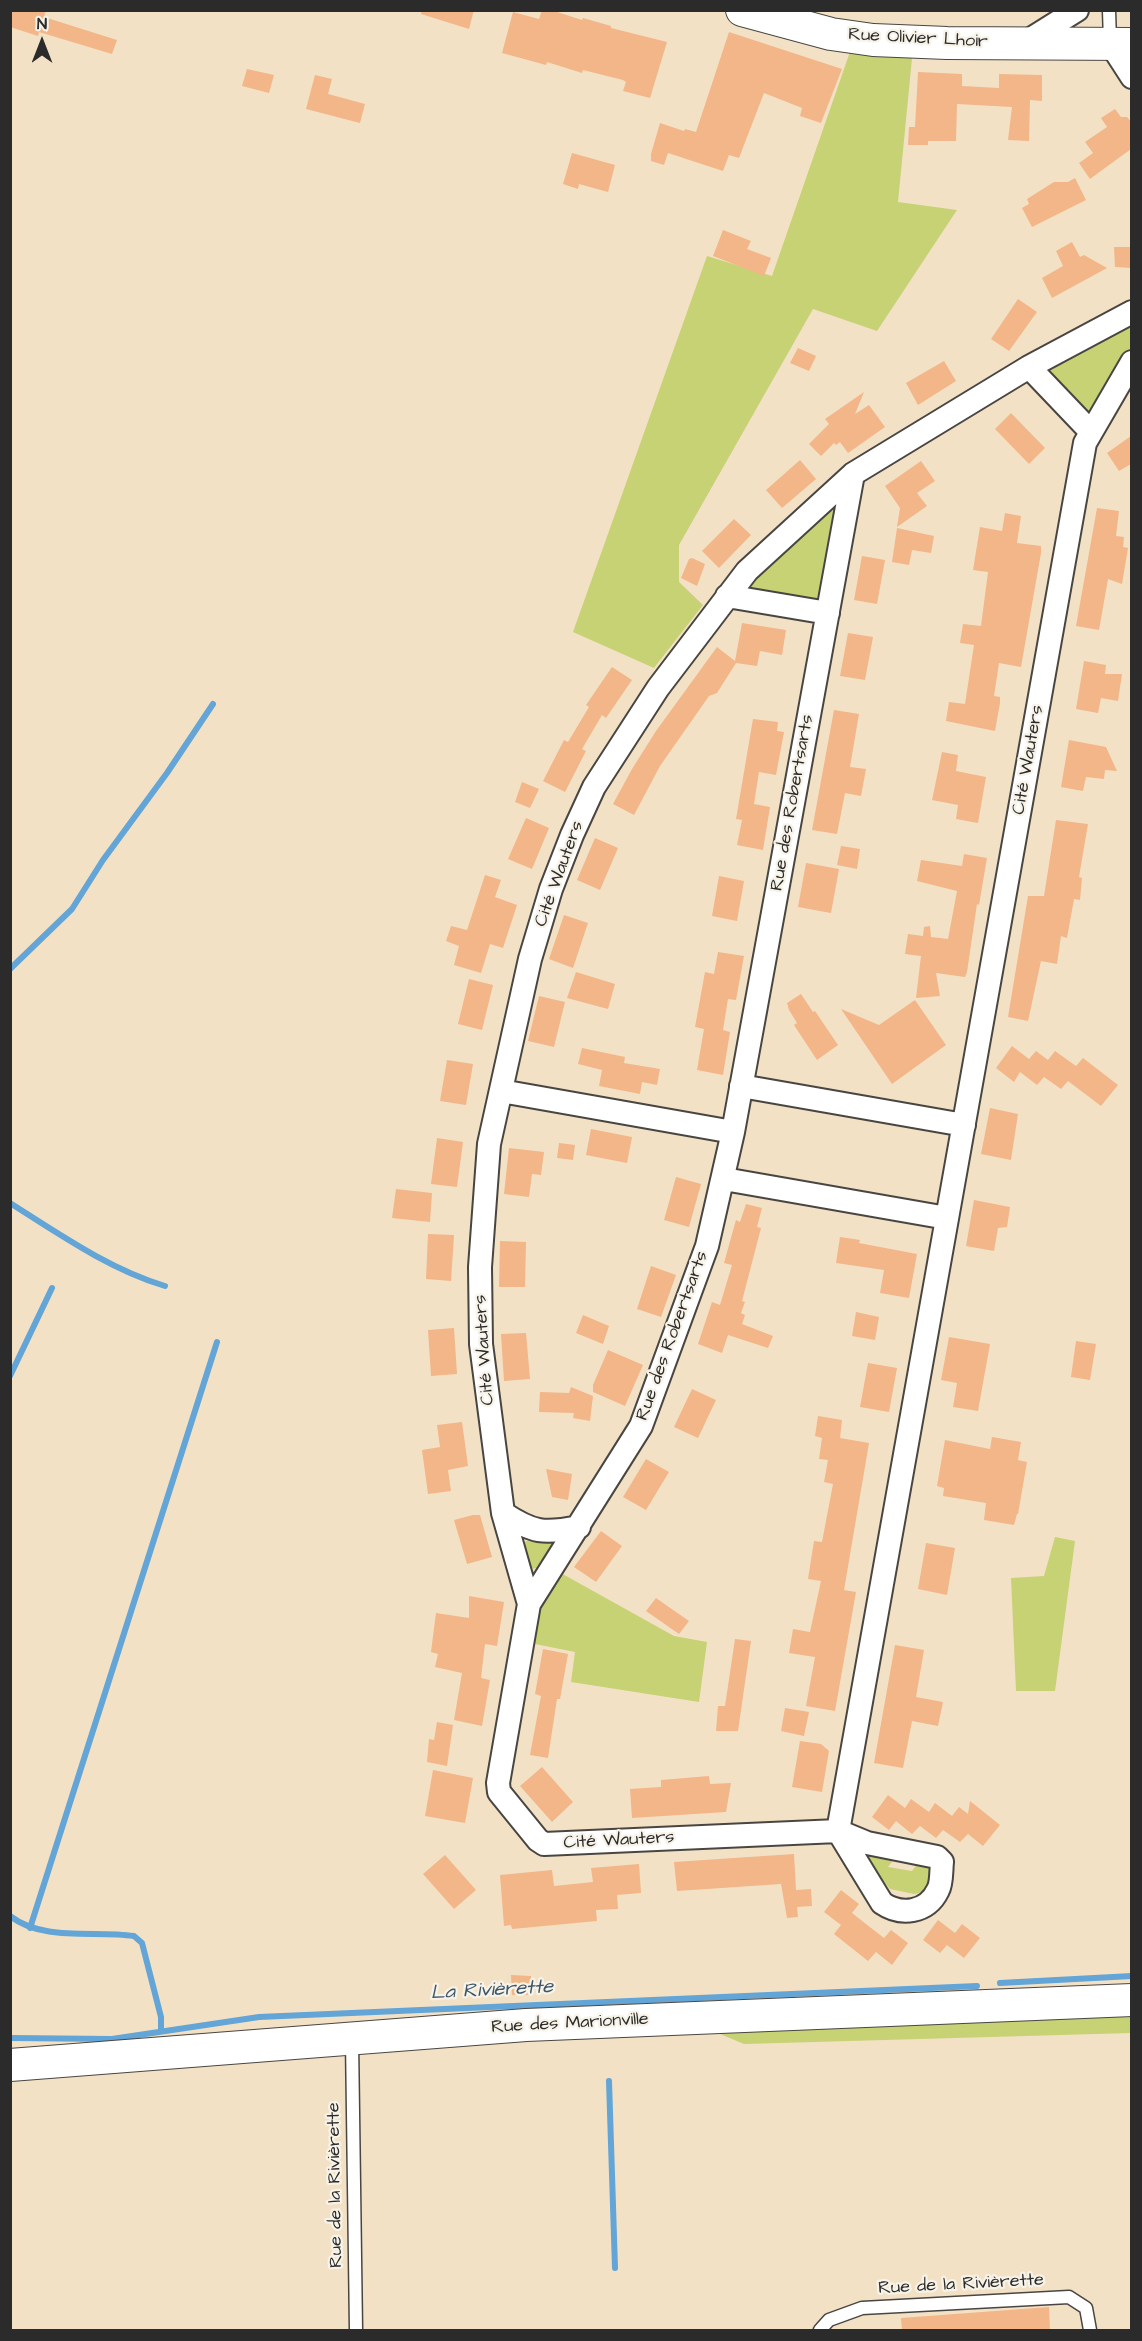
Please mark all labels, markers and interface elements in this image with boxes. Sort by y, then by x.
north arrow [12,12,72,72]
text: N [37,13,47,35]
street label: Rue Olivier Lhoir [848,25,988,53]
street label: Cité Wauters [1009,704,1049,816]
street label: Rue des Robertsarts [767,713,819,893]
street label: Cité Wauters [531,818,589,930]
street label: Rue des Robertsarts [632,1248,714,1424]
street label: Cité Wauters [470,1294,500,1406]
street label: Cité Wauters [563,1827,675,1855]
water label: La Rivièrette [430,1976,554,2006]
street label: Rue des Marionville [491,2009,649,2039]
street label: Rue de la Rivièrette [324,2102,348,2268]
street label: Rue de la Rivièrette [878,2270,1044,2300]

